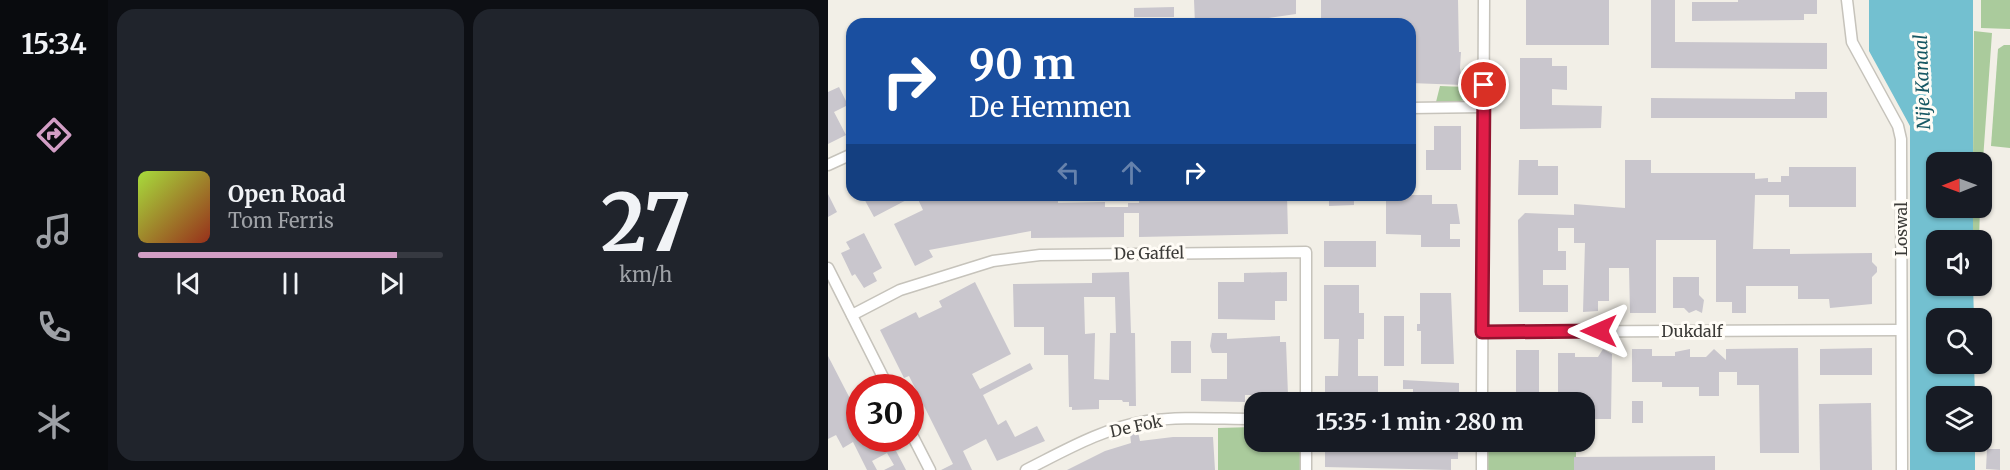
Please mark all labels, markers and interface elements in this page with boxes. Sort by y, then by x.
text: 15:34 [21,27,87,61]
water label: Nije Kanaal [1909,34,1935,130]
text: 90 m [969,38,1075,90]
icon: right [870,42,948,120]
pin [1458,59,1509,110]
icon: arrive [1467,68,1500,101]
text: De Hemmen [969,90,1131,124]
icon: directions [33,114,75,156]
north arrow [1926,152,1992,218]
map controls [1926,152,1992,452]
icon: left [1052,156,1085,189]
icon: ahead [1115,156,1148,189]
icon: right [1178,156,1211,189]
text: 27 [601,174,691,272]
text: Open Road [228,180,346,208]
street label: Loswal [1891,202,1911,256]
text: Tom Ferris [228,208,334,233]
icon: music [33,210,75,252]
button: sound [1926,230,1992,296]
street label: De Gaffel [1114,242,1184,264]
text: km/h [619,262,672,287]
icon: previous [172,267,205,300]
icon: pause [274,267,307,300]
icon: next [375,267,408,300]
position arrow [1567,299,1631,363]
icon: phone [33,306,75,348]
button: search [1926,308,1992,374]
street label: Dukdalf [1661,321,1724,341]
speed limit sign: 30 [846,374,924,452]
button: layers [1926,386,1992,452]
icon: climate [33,401,75,443]
text: 15:35 · 1 min · 280 m [1316,408,1523,436]
street label: De Fok [1108,411,1165,441]

